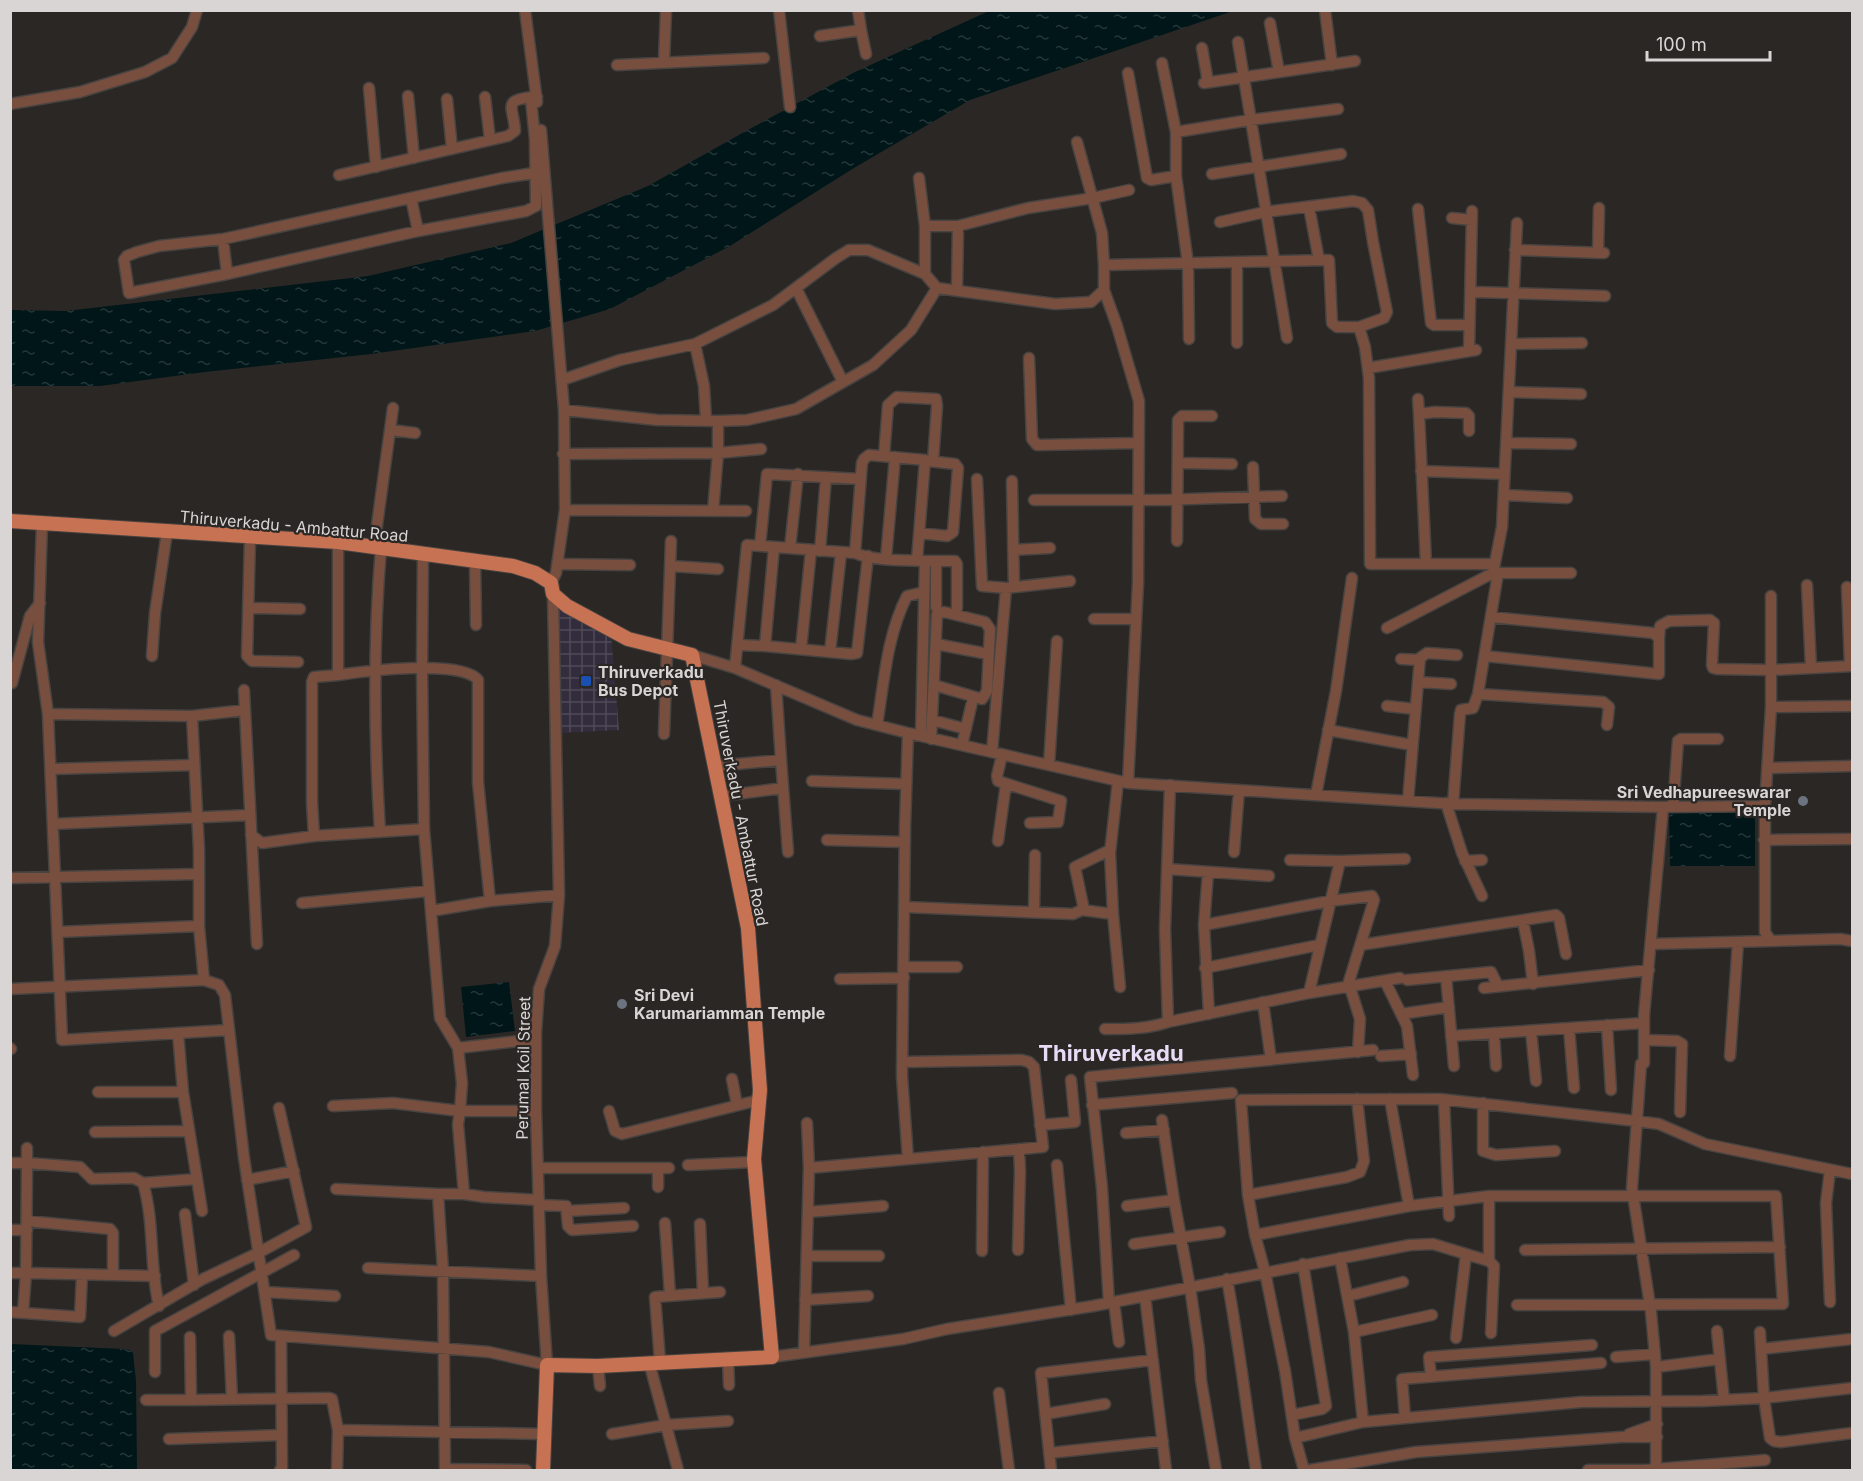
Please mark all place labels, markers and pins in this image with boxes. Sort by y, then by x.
place label: Thiruverkadu Bus Depot [598,662,704,700]
marker: Thiruverkadu Bus Depot [579,674,593,688]
place label: Sri Vedhapureeswarar Temple [1617,782,1791,820]
marker: Sri Vedhapureeswarar Temple [1796,794,1810,808]
place label: Sri Devi Karumariamman Temple [634,985,825,1023]
marker: Sri Devi Karumariamman Temple [615,997,629,1011]

